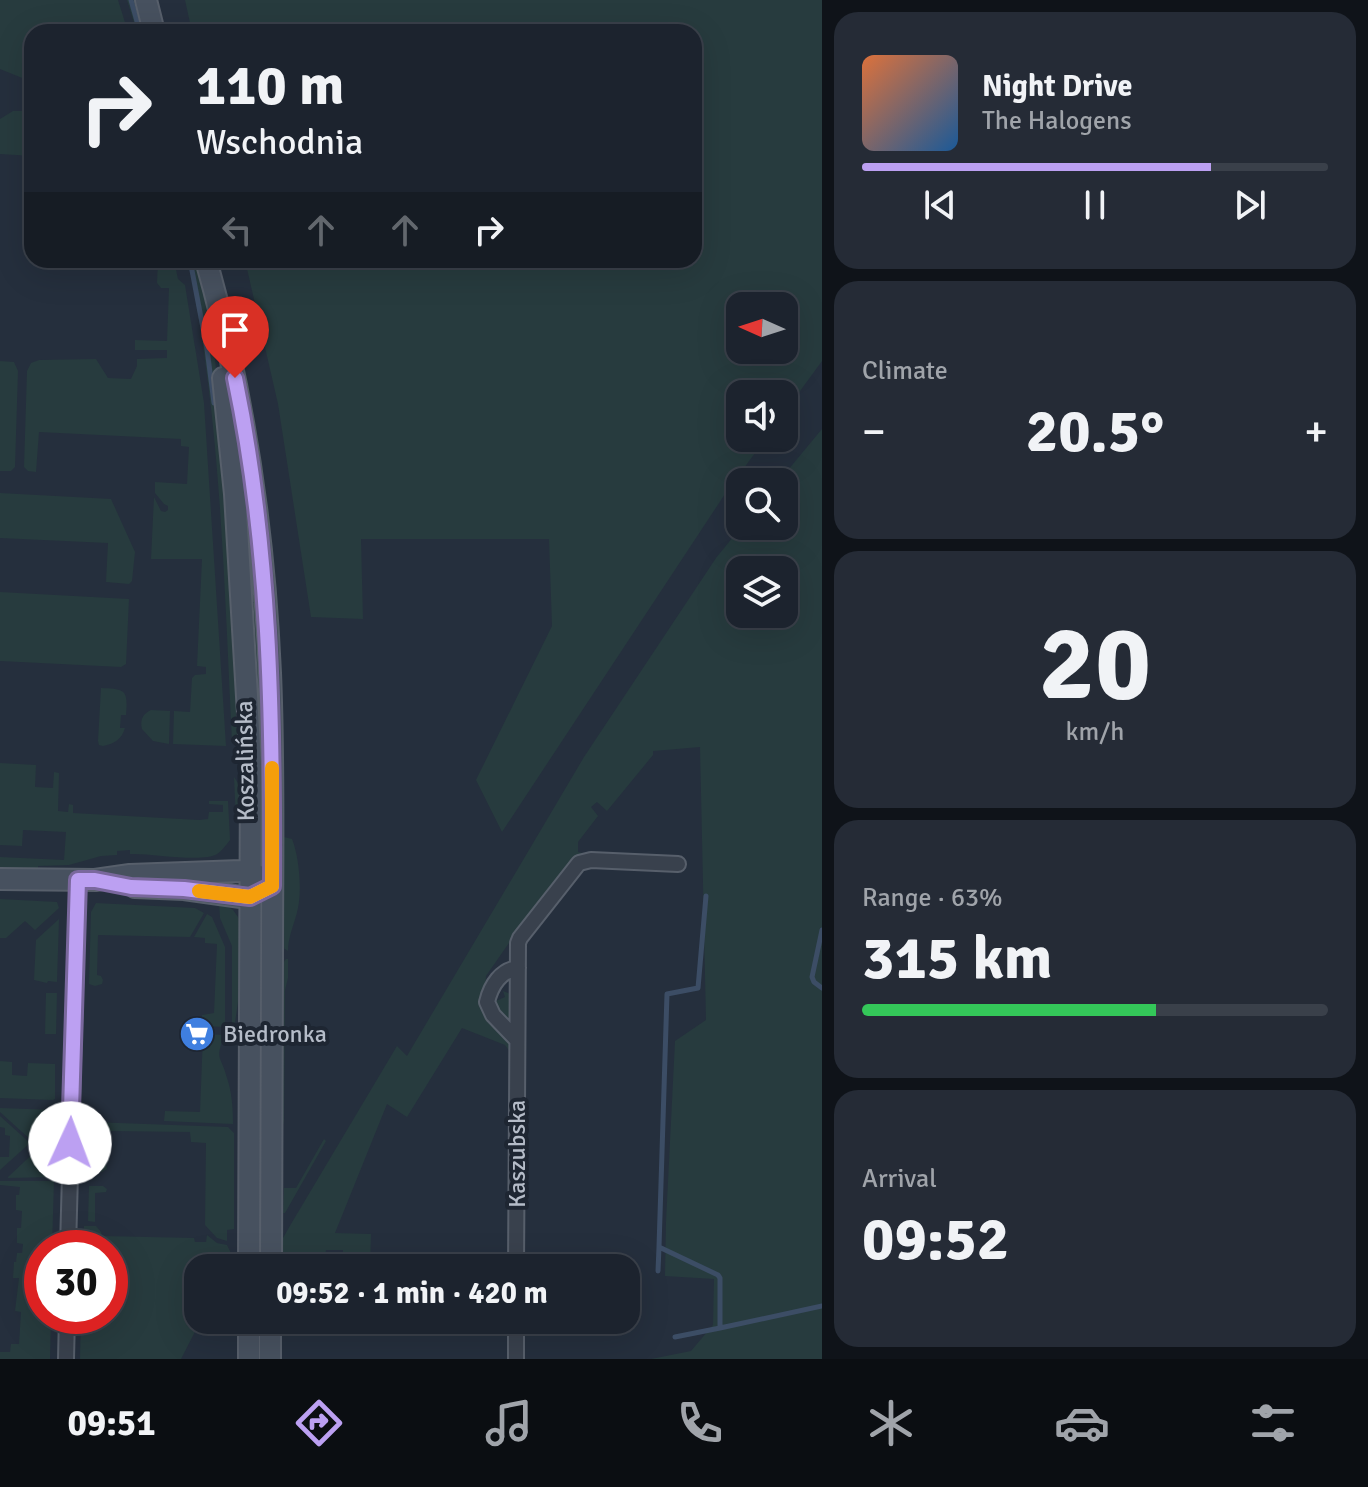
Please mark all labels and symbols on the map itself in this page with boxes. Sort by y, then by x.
north arrow [726,292,798,364]
pin [201,296,269,378]
street label: Koszalińska [229,700,261,822]
supermarket icon: Biedronka [178,1015,216,1053]
place label: Biedronka [223,1019,327,1049]
street label: Kaszubska [502,1100,532,1208]
position arrow [28,1101,112,1185]
speed limit sign: 30 [24,1230,128,1334]

